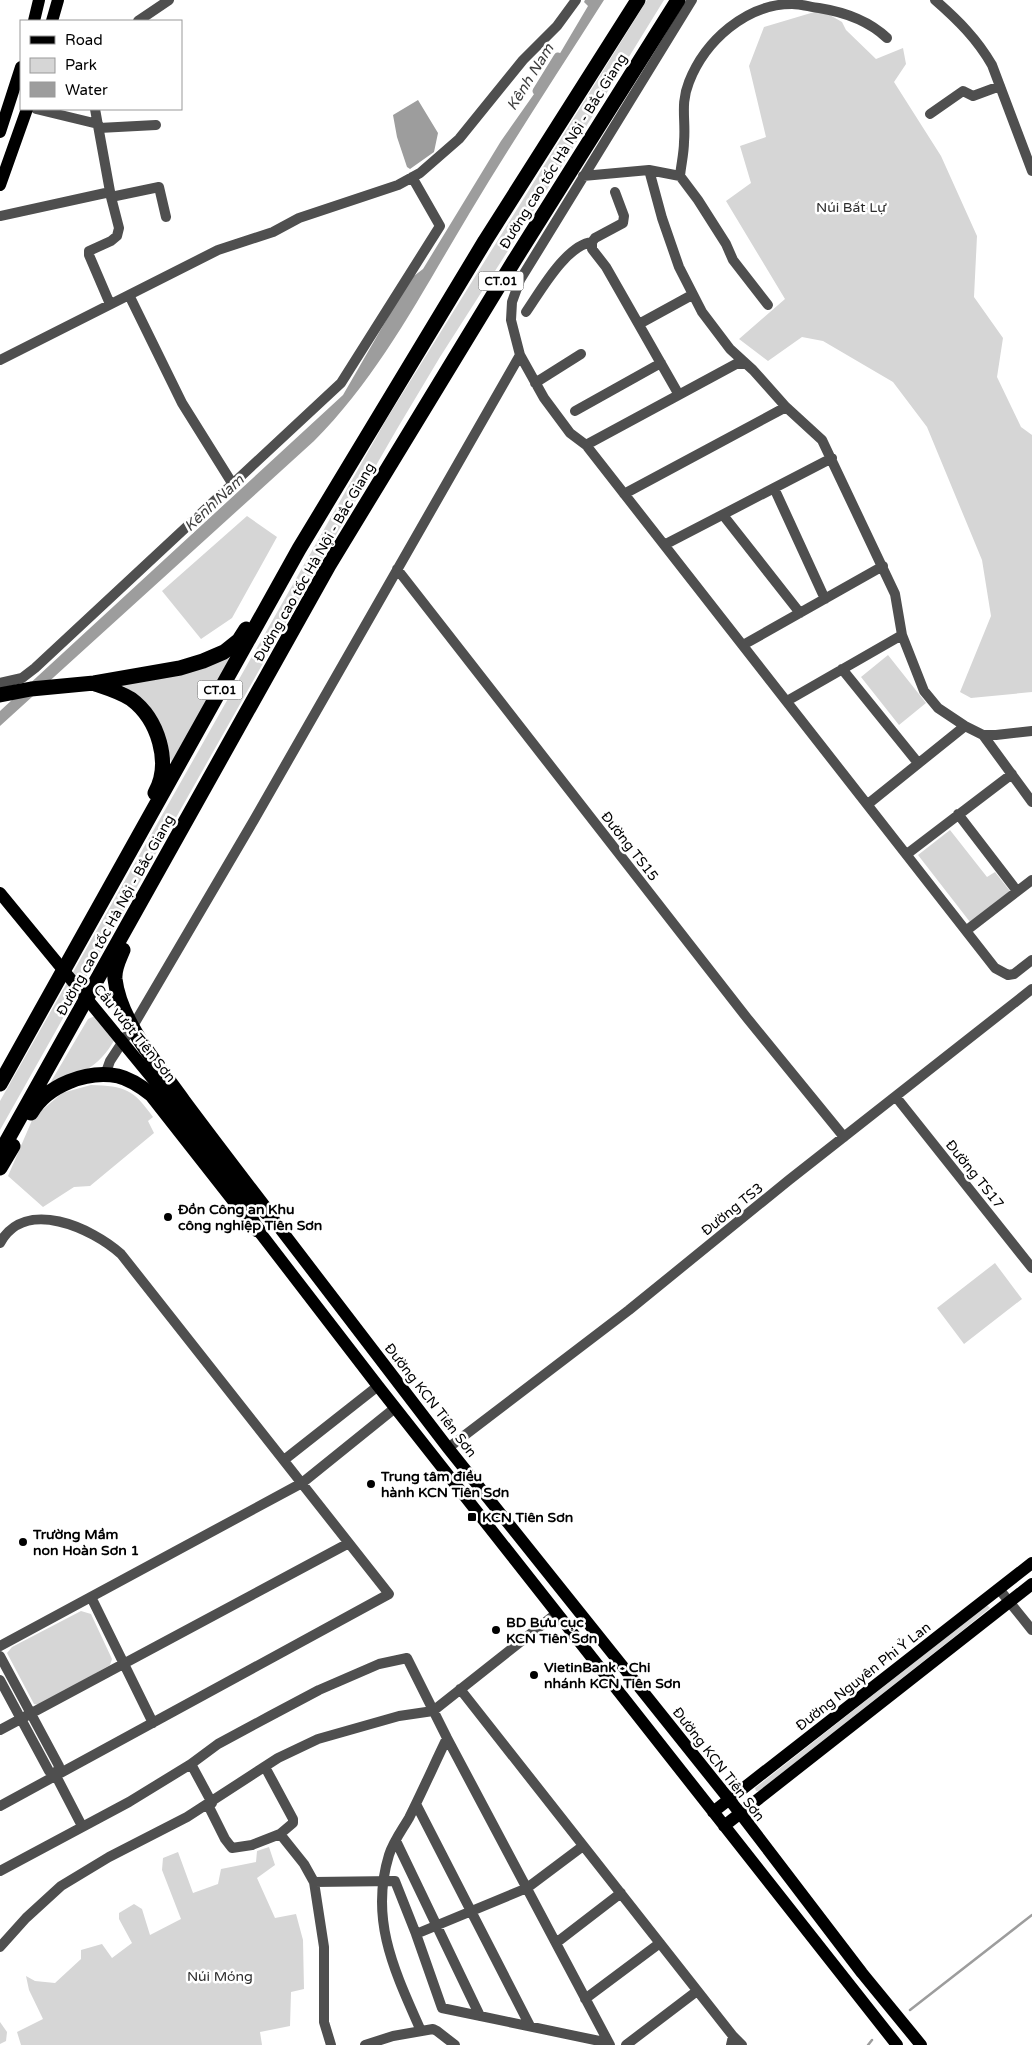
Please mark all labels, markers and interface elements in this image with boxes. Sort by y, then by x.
legend [20,20,182,110]
text: Road [65,31,103,49]
water label: Kênh Nam [503,39,558,114]
street label: Đường cao tốc Hà Nội - Bắc Giang [496,50,631,252]
text: Park [65,56,97,74]
text: Water [65,81,108,99]
park label: Núi Bất Lự [816,199,887,216]
road number: CT.01 [478,272,524,290]
street label: Đường cao tốc Hà Nội - Bắc Giang [250,460,379,665]
water label: Kênh Nam [180,470,248,535]
road number: CT.01 [198,680,242,700]
street label: Đường TS15 [597,808,662,884]
street label: Đường cao tốc Hà Nội - Bắc Giang [53,812,178,1019]
street label: Cầu vượt Tiên Sơn [90,981,179,1086]
street label: Đường TS17 [942,1137,1007,1212]
street label: Đường TS3 [698,1179,767,1239]
place label: Đồn Công an Khu công nghiệp Tiên Sơn [177,1201,322,1234]
marker: Đồn Công an Khu công nghiệp Tiên Sơn [162,1211,174,1223]
street label: Đường KCN Tiên Sơn [381,1340,480,1461]
place label: Trung tâm điều hành KCN Tiên Sơn [380,1468,509,1501]
marker: Trung tâm điều hành KCN Tiên Sơn [365,1478,377,1490]
place label: KCN Tiên Sơn [482,1509,573,1526]
marker: KCN Tiên Sơn [466,1511,478,1523]
place label: Trường Mầm non Hoàn Sơn 1 [32,1526,139,1559]
marker: Trường Mầm non Hoàn Sơn 1 [17,1536,29,1548]
place label: BD Bưu cục KCN Tiên Sơn [506,1614,597,1647]
street label: Đường Nguyên Phi Ỷ Lan [792,1618,934,1734]
marker: BD Bưu cục KCN Tiên Sơn [490,1624,502,1636]
place label: VietinBank - Chi nhánh KCN Tiên Sơn [544,1659,681,1692]
marker: VietinBank - Chi nhánh KCN Tiên Sơn [528,1669,540,1681]
street label: Đường KCN Tiên Sơn [669,1704,768,1825]
park label: Núi Móng [187,1968,253,1985]

